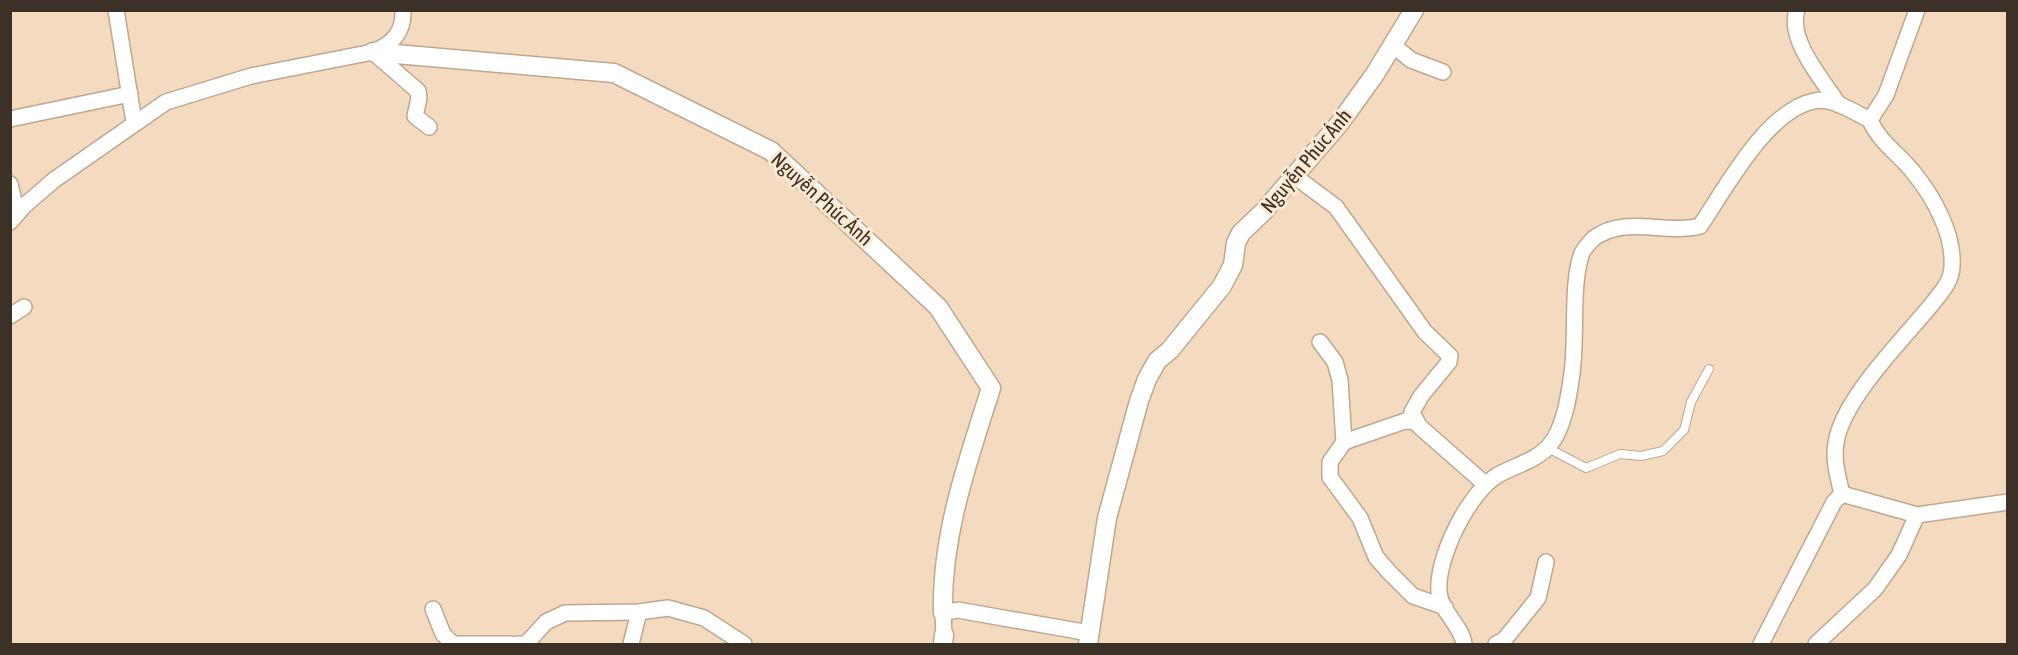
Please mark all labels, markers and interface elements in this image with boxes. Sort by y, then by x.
street label: Nguyễn Phúc Ánh [1256,104,1356,217]
street label: Nguyễn Phúc Ánh [767,147,878,250]

